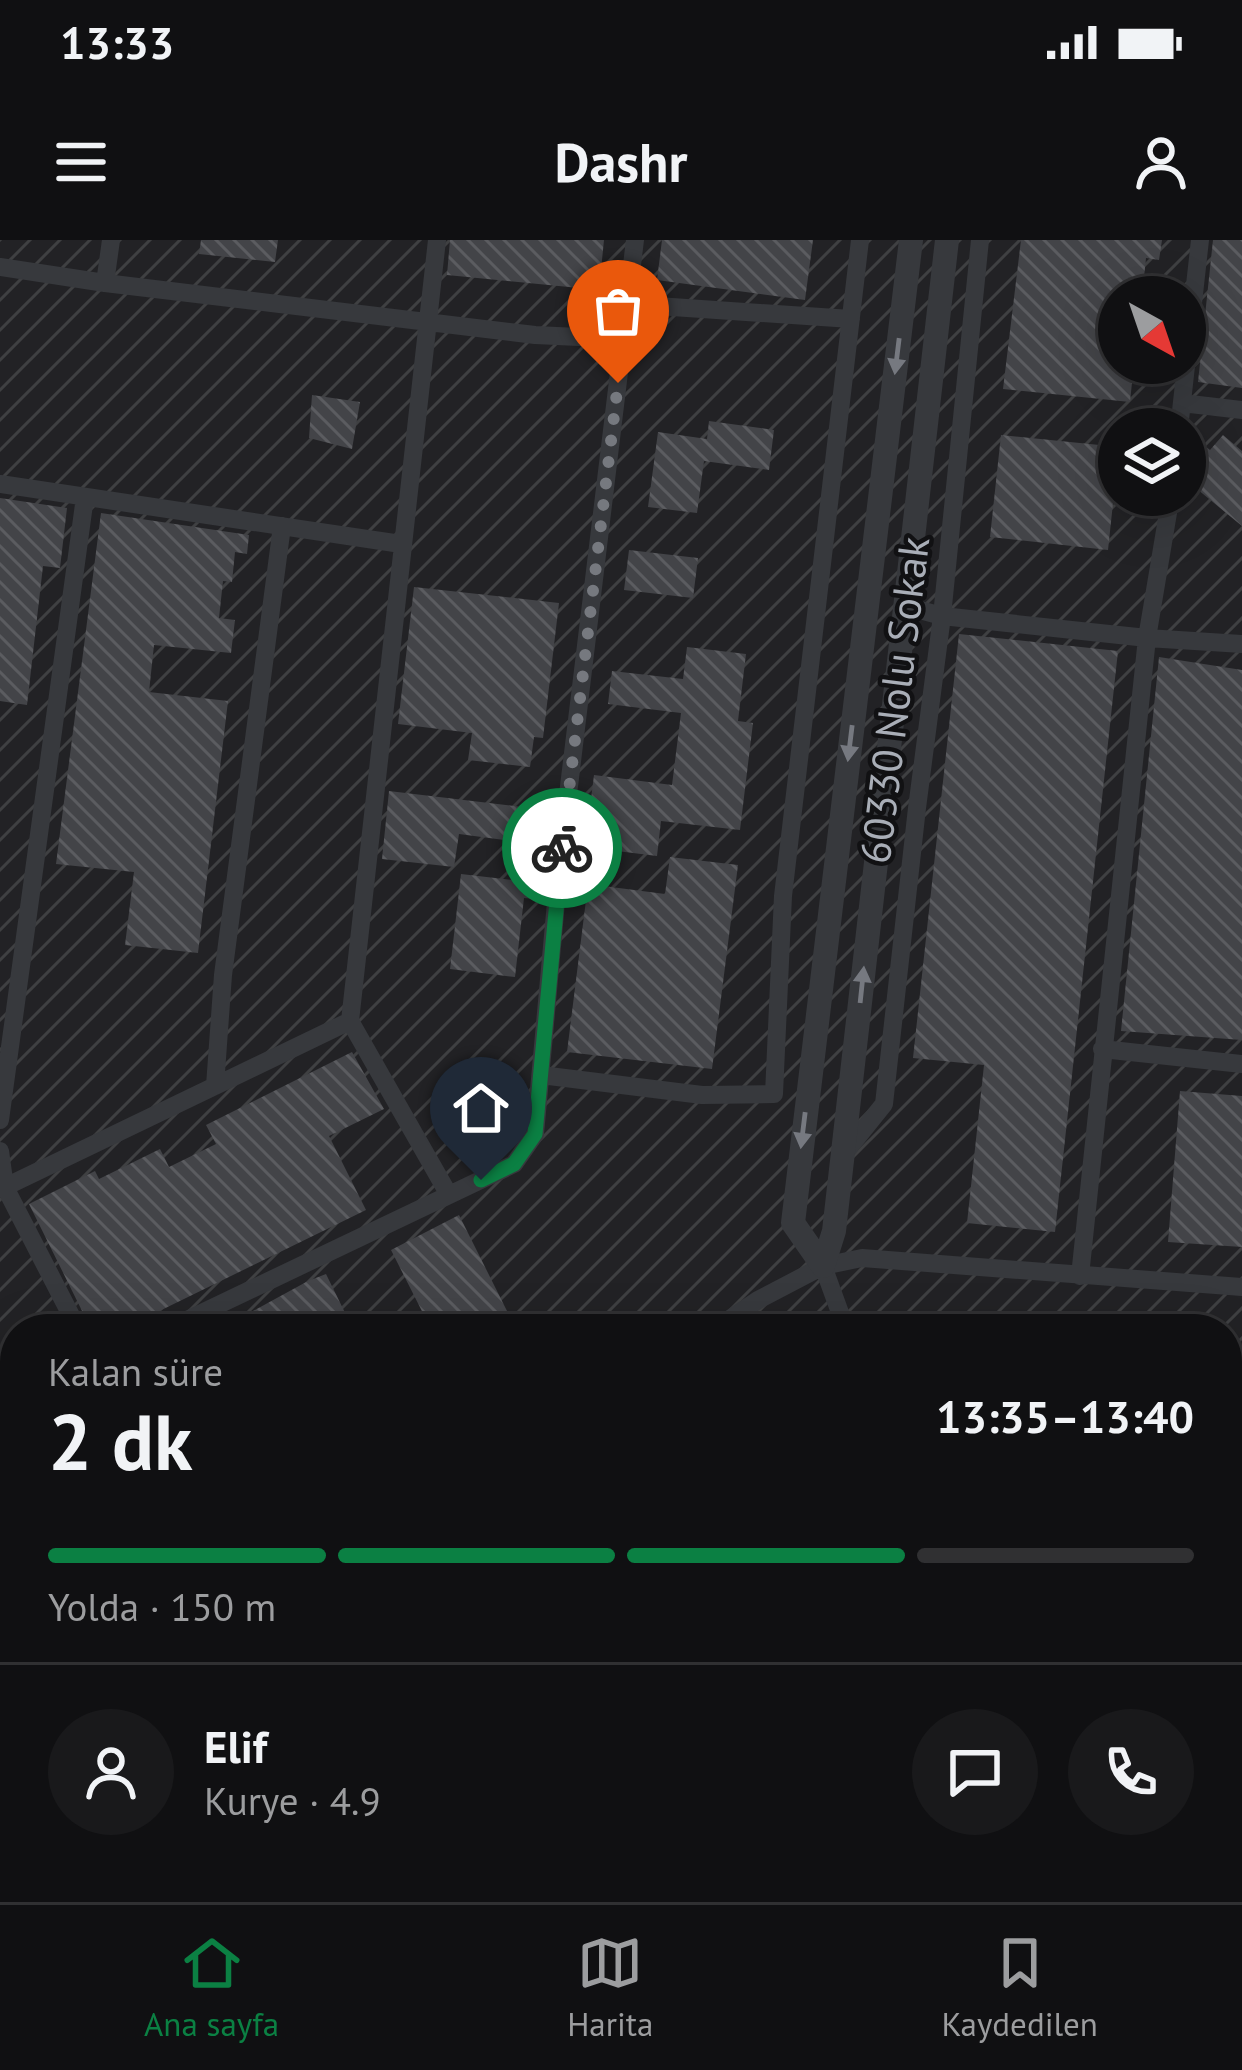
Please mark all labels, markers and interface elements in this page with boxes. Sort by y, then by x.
text: 13:33 [60,13,174,71]
text: Dashr [555,127,687,197]
icon: menu [48,129,114,195]
icon: person [1128,129,1194,195]
pin [567,260,669,383]
north arrow [1098,276,1206,384]
map controls [1098,276,1206,516]
icon: bag [585,278,651,344]
one-way arrow [887,338,906,375]
button: layers [1098,408,1206,516]
street label: 60330 Nolu Sokak [847,534,941,866]
one-way arrow [840,725,859,762]
courier [502,788,622,908]
icon: bike [529,815,595,881]
one-way arrow [853,966,872,1003]
pin [430,1057,532,1180]
icon: home [448,1075,514,1141]
one-way arrow [793,1112,812,1150]
text: Kalan süre [48,1346,223,1397]
text: 13:35–13:40 [936,1387,1194,1445]
text: 2 dk [48,1391,192,1492]
text: Yolda · 150 m [48,1581,276,1632]
button: person [48,1709,174,1835]
button: chat [912,1709,1038,1835]
button: phone [1068,1709,1194,1835]
text: Elif [204,1717,267,1775]
text: Kurye · 4.9 [204,1775,381,1826]
tab: Ana sayfa [144,1930,279,2045]
tab: Harita [567,1930,653,2045]
tab: Kaydedilen [941,1930,1098,2045]

